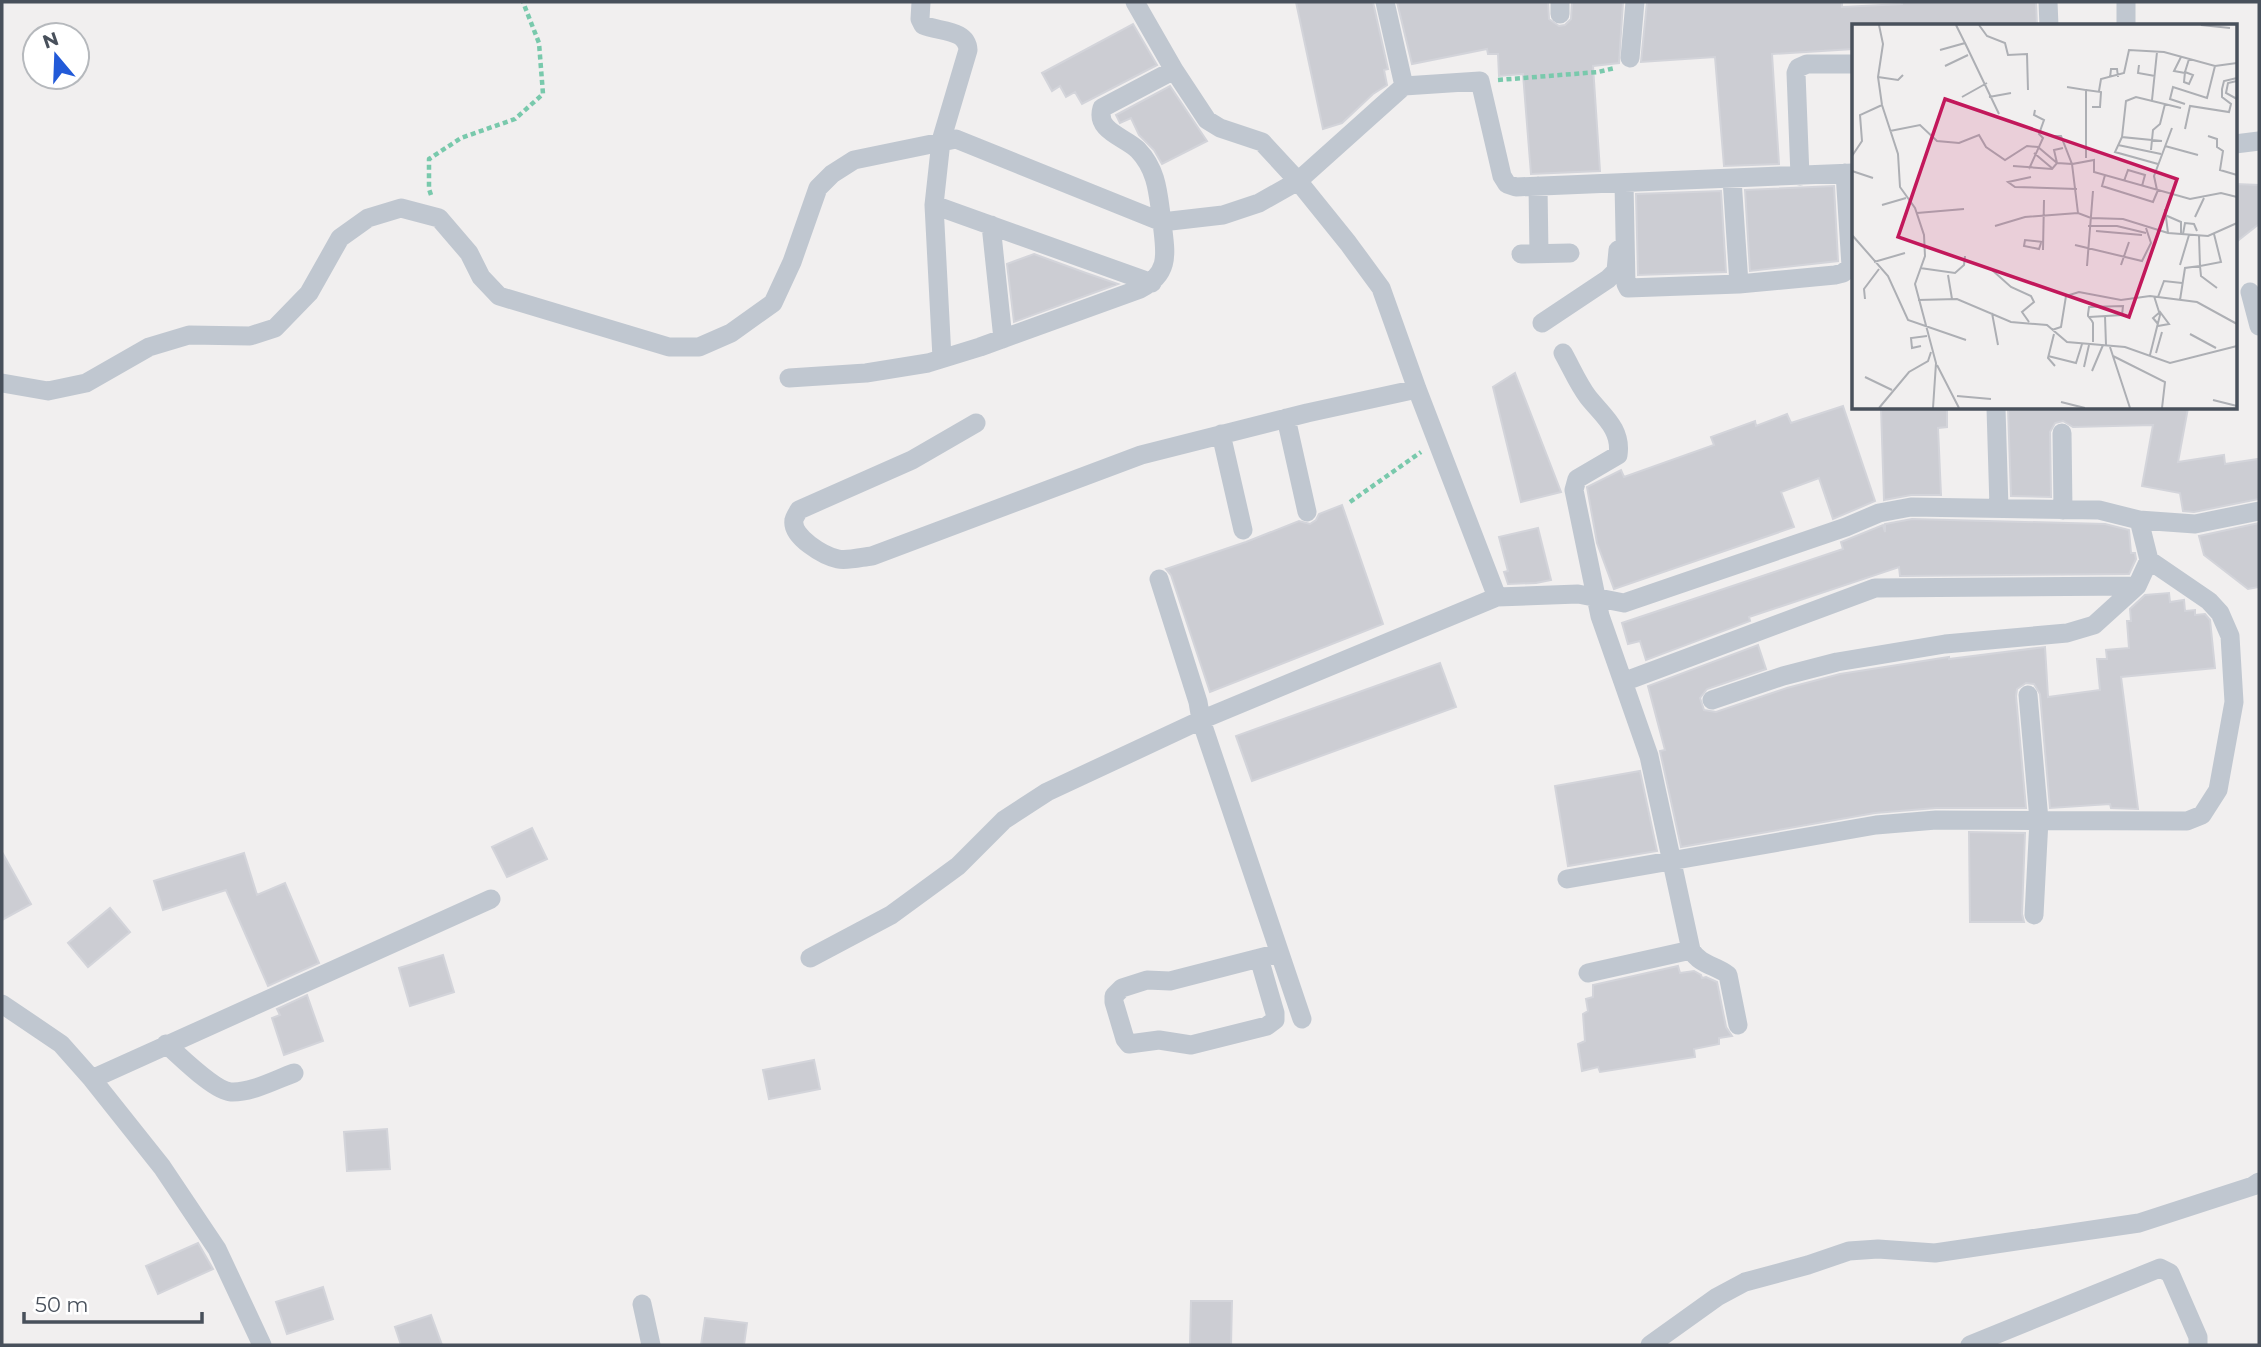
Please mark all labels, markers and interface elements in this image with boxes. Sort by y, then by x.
north arrow [21,21,91,91]
inset map [1852,24,2236,410]
text: N [40,27,62,54]
scale bar [24,1280,203,1324]
text: 50 m [35,1292,89,1317]

